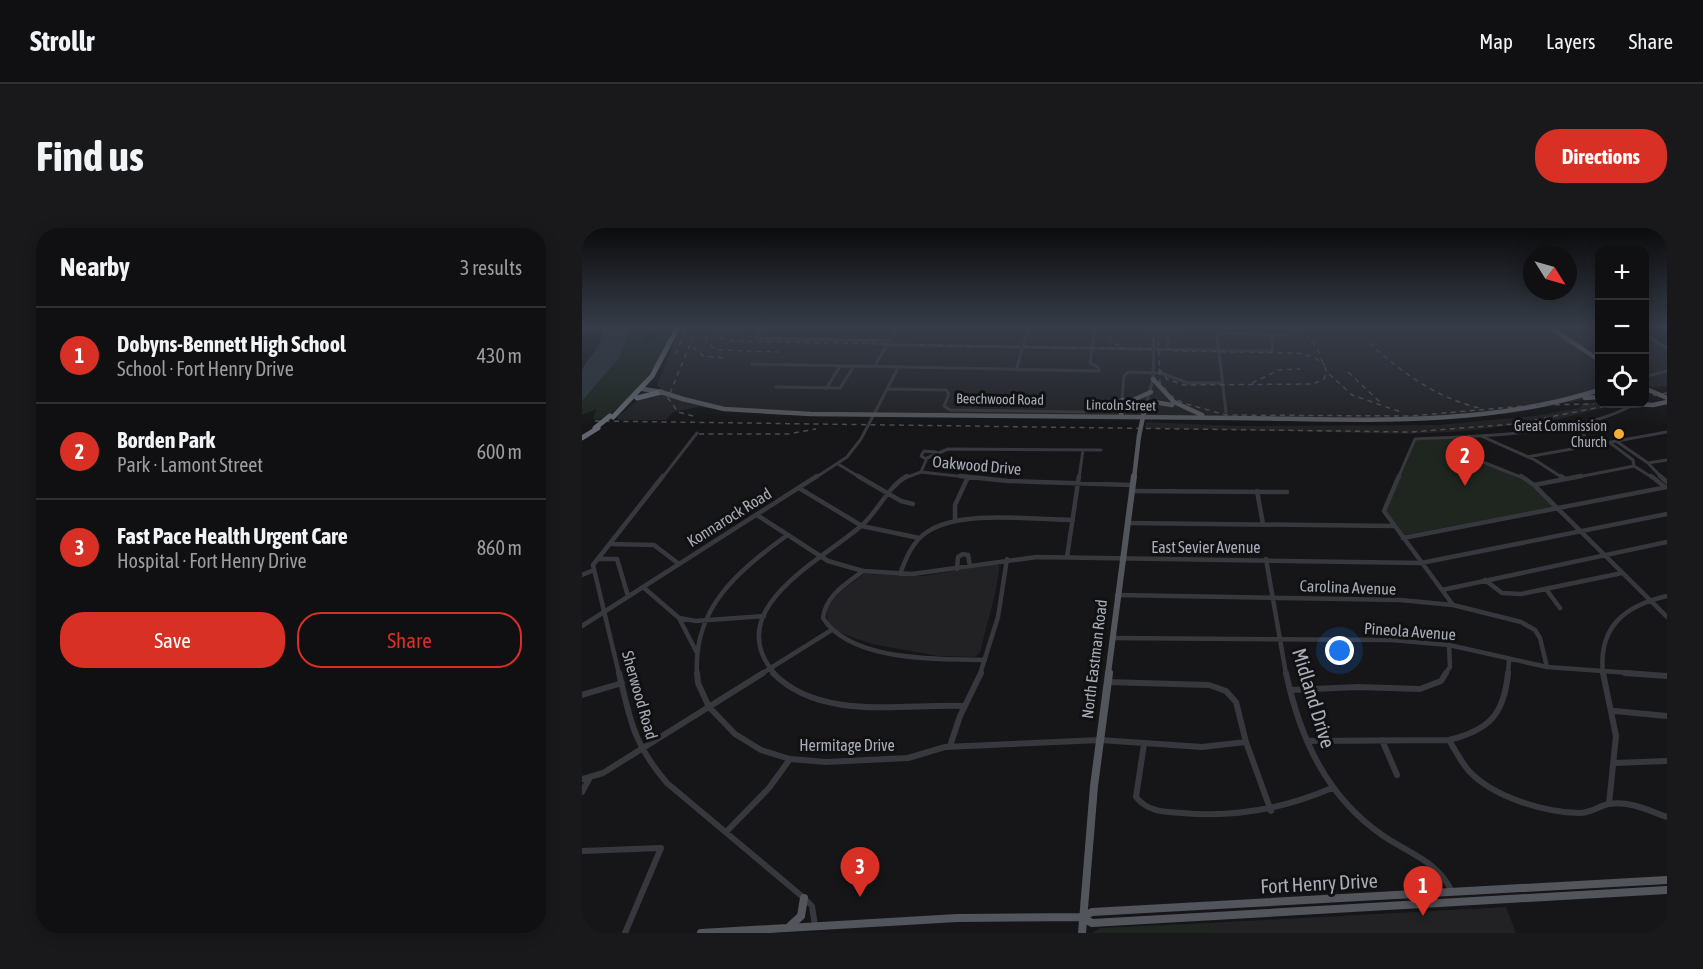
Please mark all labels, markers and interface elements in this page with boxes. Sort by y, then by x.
text: Strollr [30,25,94,57]
text: Map [1479,29,1513,53]
text: Layers [1546,29,1596,53]
text: Share [1629,29,1673,53]
button: Directions [1535,129,1667,183]
text: Find us [36,132,144,180]
north arrow [1523,246,1577,300]
map controls [1595,246,1649,408]
button: + [1595,246,1649,300]
text: Nearby [60,252,130,282]
text: 3 results [460,256,522,279]
button: − [1595,300,1649,354]
text: Dobyns-Bennett High School [117,331,346,357]
text: 1 [75,344,84,367]
text: 430 m [477,344,522,367]
button: locate [1595,354,1649,408]
text: School · Fort Henry Drive [117,357,294,380]
street label: Beechwood Road [956,390,1044,408]
street label: Lincoln Street [1086,396,1156,414]
place label: Great Commission Church [1514,418,1607,450]
text: Borden Park [117,427,215,453]
marker: Great Commission Church [1612,427,1626,441]
pin: 2 [1446,436,1484,486]
text: 2 [75,440,84,463]
text: 600 m [477,440,522,463]
street label: Oakwood Drive [932,452,1022,478]
text: Park · Lamont Street [117,453,263,476]
street label: Konnarock Road [684,484,774,550]
text: Fast Pace Health Urgent Care [117,523,348,549]
text: 3 [75,536,84,559]
text: 860 m [477,536,522,559]
street label: East Sevier Avenue [1151,538,1261,556]
text: Hospital · Fort Henry Drive [117,549,307,572]
street label: Carolina Avenue [1299,576,1397,598]
street label: North Eastman Road [1078,598,1110,720]
button: Save [60,612,285,668]
button: Share [297,612,522,668]
street label: Pineola Avenue [1364,619,1456,643]
your location [1325,636,1354,665]
street label: Midland Drive [1288,645,1340,751]
street label: Sherwood Road [619,649,661,741]
street label: Hermitage Drive [799,736,895,755]
pin: 3 [840,848,880,897]
pin: 1 [1404,866,1442,916]
street label: Fort Henry Drive [1260,868,1378,898]

